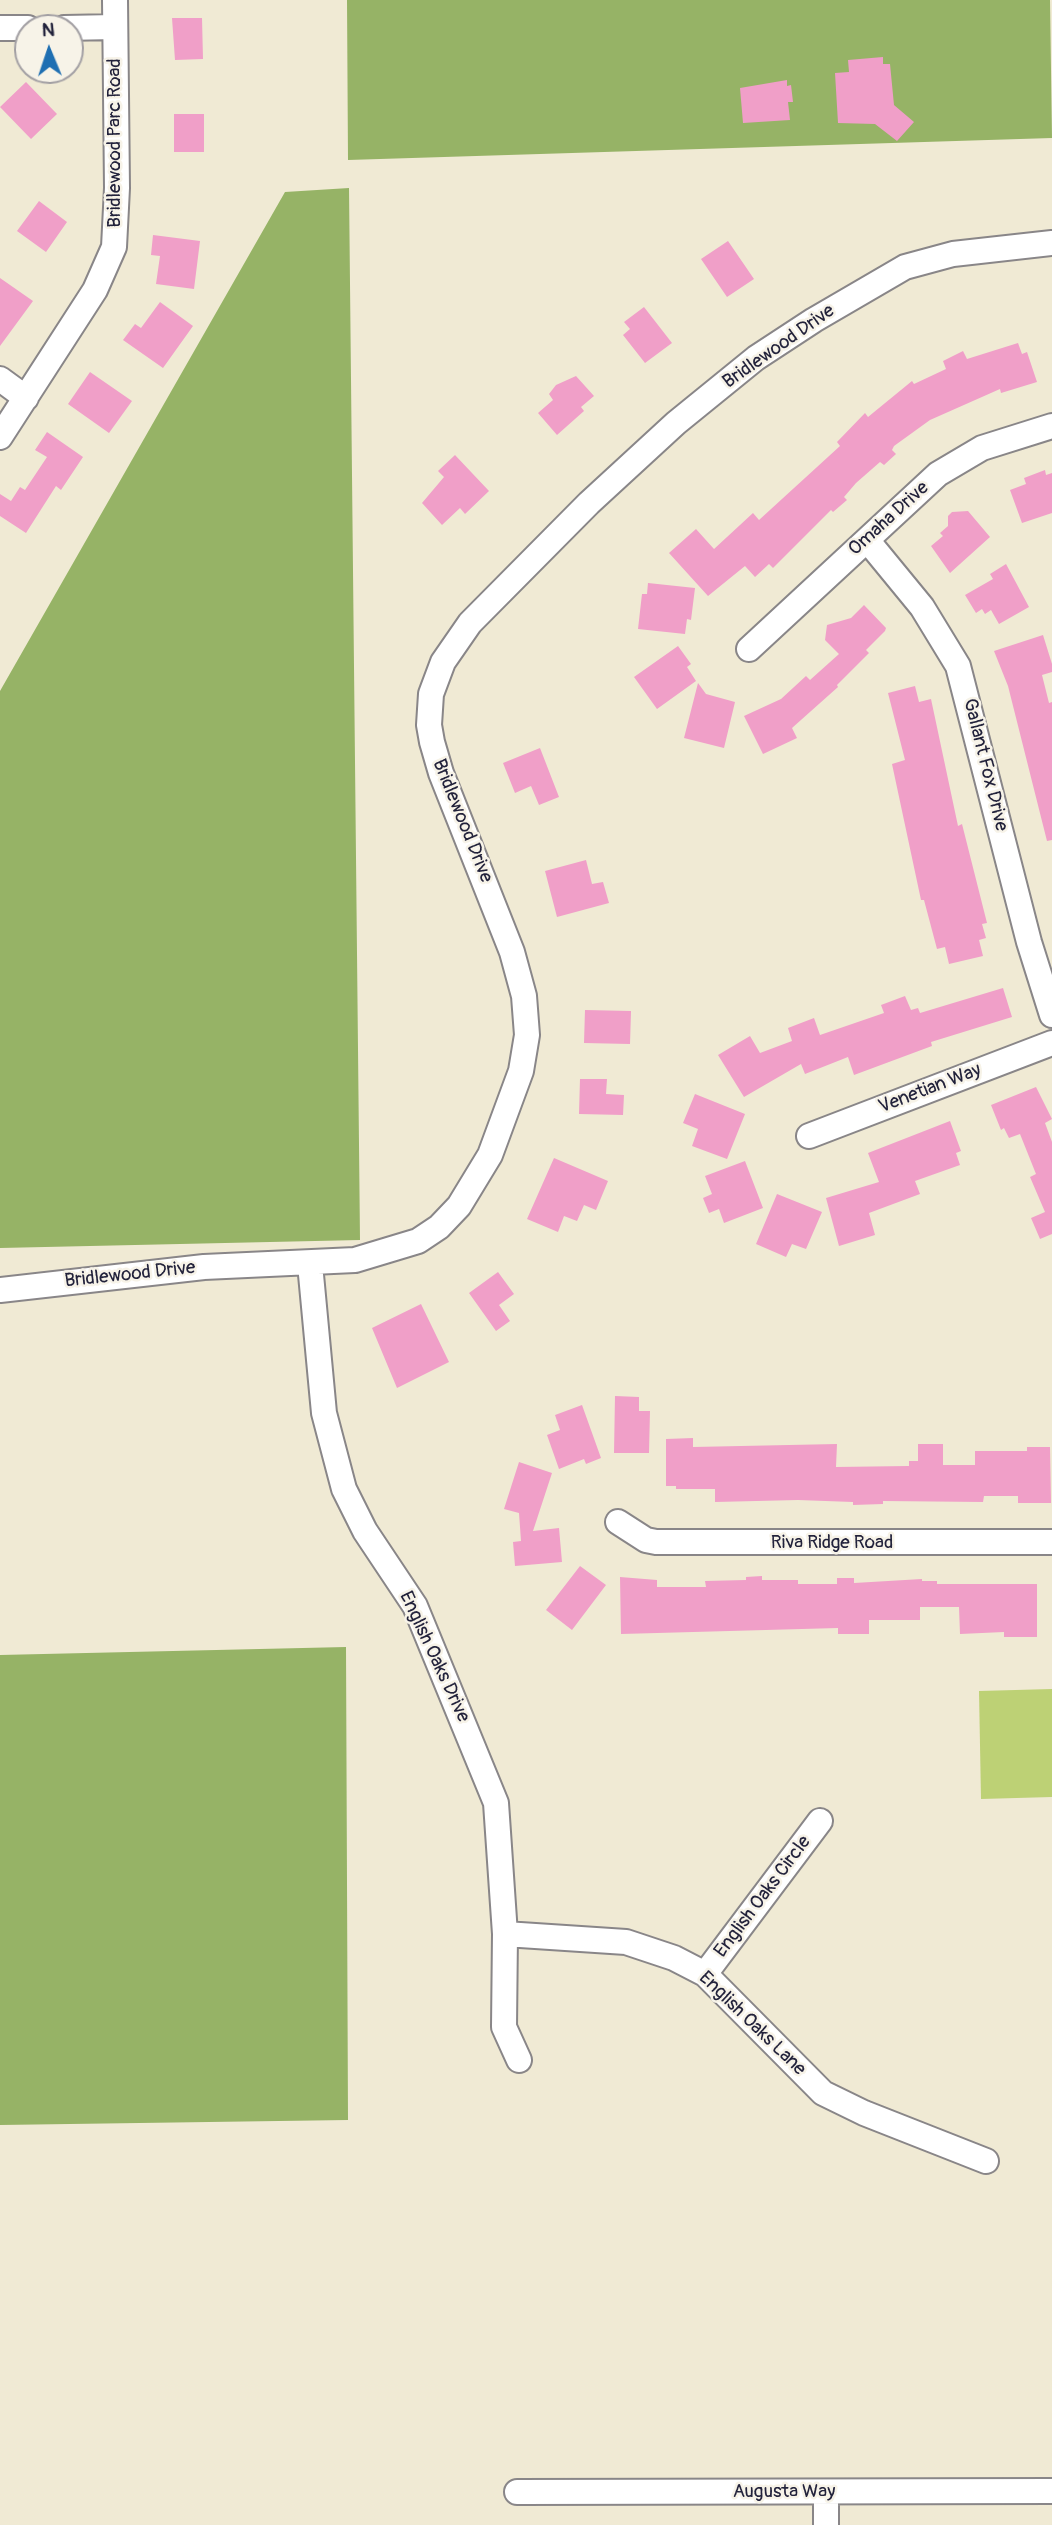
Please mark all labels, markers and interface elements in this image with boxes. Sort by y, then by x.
north arrow [14,14,84,84]
text: N [41,18,55,42]
street label: Bridlewood Parc Road [104,58,126,228]
street label: Bridlewood Drive [719,300,839,394]
street label: Omaha Drive [844,477,934,561]
street label: Gallant Fox Drive [958,696,1012,834]
street label: Bridlewood Drive [427,756,497,886]
street label: Venetian Way [876,1059,984,1119]
street label: Bridlewood Drive [63,1257,197,1293]
street label: Riva Ridge Road [771,1532,893,1554]
street label: English Oaks Drive [394,1588,474,1726]
street label: English Oaks Circle [710,1832,816,1962]
street label: English Oaks Lane [694,1967,810,2081]
street label: Augusta Way [733,2481,835,2503]

